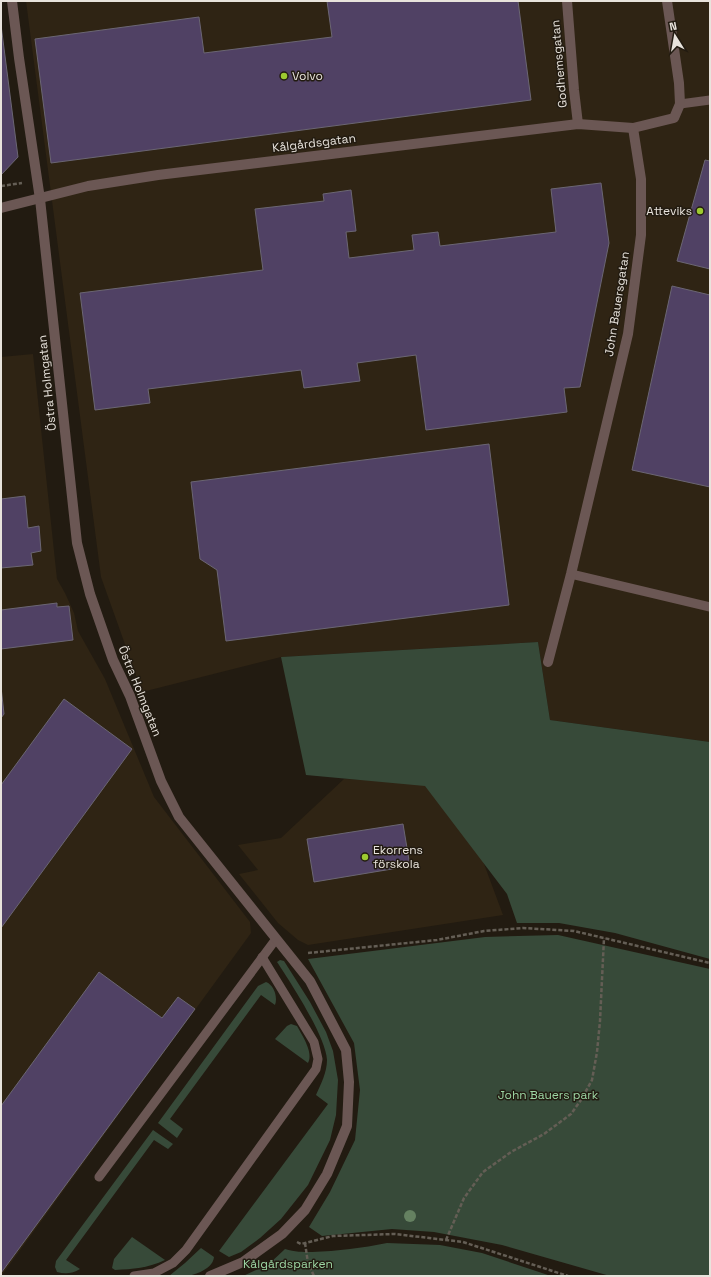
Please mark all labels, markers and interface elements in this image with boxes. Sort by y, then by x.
north arrow [655,16,695,56]
street label: Godhemsgatan [547,19,571,109]
text: N [668,19,678,34]
place label: Volvo [292,68,323,84]
marker: Volvo [279,71,289,81]
street label: Kålgårdsgatan [271,130,357,156]
place label: Atteviks [646,203,692,219]
marker: Atteviks [695,206,705,216]
street label: John Bauersgatan [601,250,633,358]
street label: Östra Holmgatan [34,334,60,432]
street label: Östra Holmgatan [114,643,166,739]
place label: Ekorrens förskola [373,842,423,872]
marker: Ekorrens förskola [360,852,370,862]
park label: John Bauers park [498,1087,599,1103]
park label: Kålgårdsparken [243,1256,333,1272]

